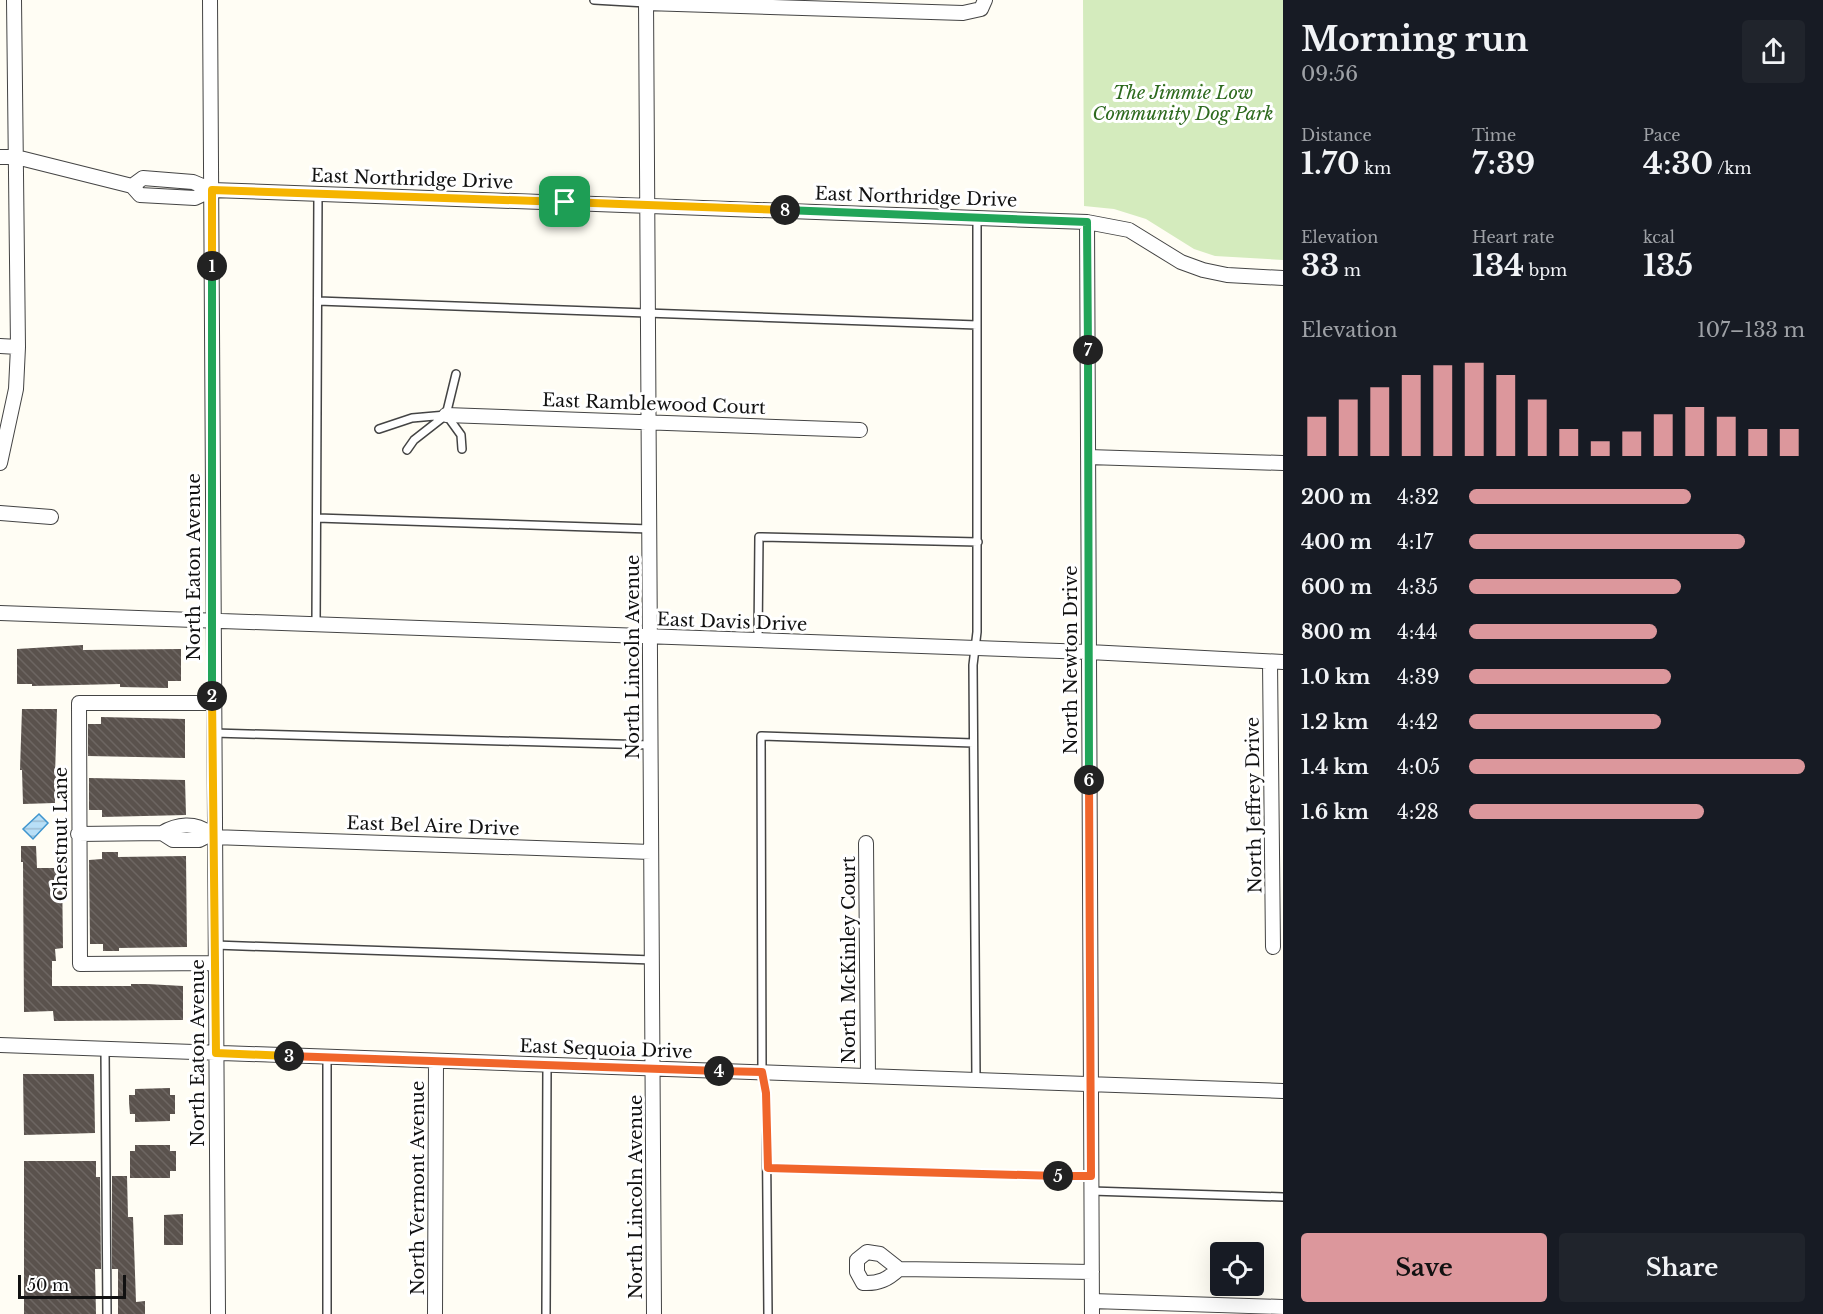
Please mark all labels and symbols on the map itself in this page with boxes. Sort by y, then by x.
park label: The Jimmie Low Community Dog Park [1092,82,1274,125]
street label: East Northridge Drive [310,164,514,194]
pin [539,176,590,227]
street label: East Northridge Drive [814,182,1018,212]
pin: 8 [770,195,800,225]
pin: 1 [197,251,227,281]
pin: 7 [1073,335,1103,365]
street label: East Ramblewood Court [542,389,766,419]
street label: North Eaton Avenue [183,473,205,661]
street label: North Lincoln Avenue [622,555,644,759]
street label: North Newton Drive [1060,565,1082,755]
street label: East Davis Drive [656,608,808,636]
pin: 2 [197,681,227,711]
street label: North Jeffrey Drive [1241,717,1267,893]
pin: 6 [1074,765,1104,795]
street label: Chestnut Lane [50,767,72,901]
street label: East Bel Aire Drive [346,812,520,840]
street label: North McKinley Court [838,856,860,1064]
street label: North Eaton Avenue [187,959,209,1147]
street label: East Sequoia Drive [519,1035,693,1063]
pin: 3 [274,1041,304,1071]
pin: 4 [704,1056,734,1086]
street label: North Vermont Avenue [407,1081,429,1295]
street label: North Lincoln Avenue [625,1095,647,1299]
pin: 5 [1043,1161,1073,1191]
scale bar [18,1272,126,1300]

